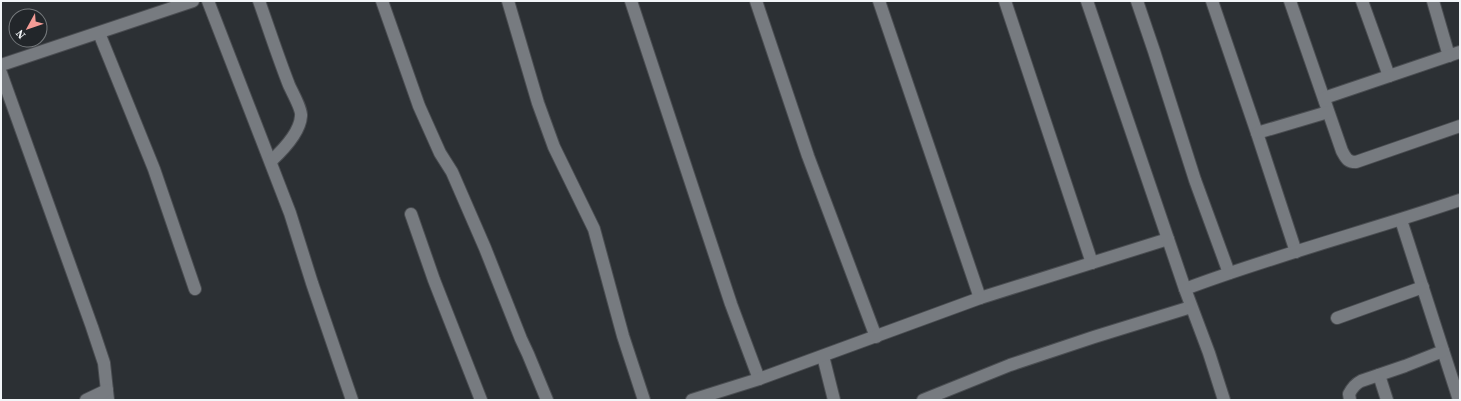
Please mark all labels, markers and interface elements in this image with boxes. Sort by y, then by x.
north arrow [8,8,48,48]
text: N [12,26,29,42]

